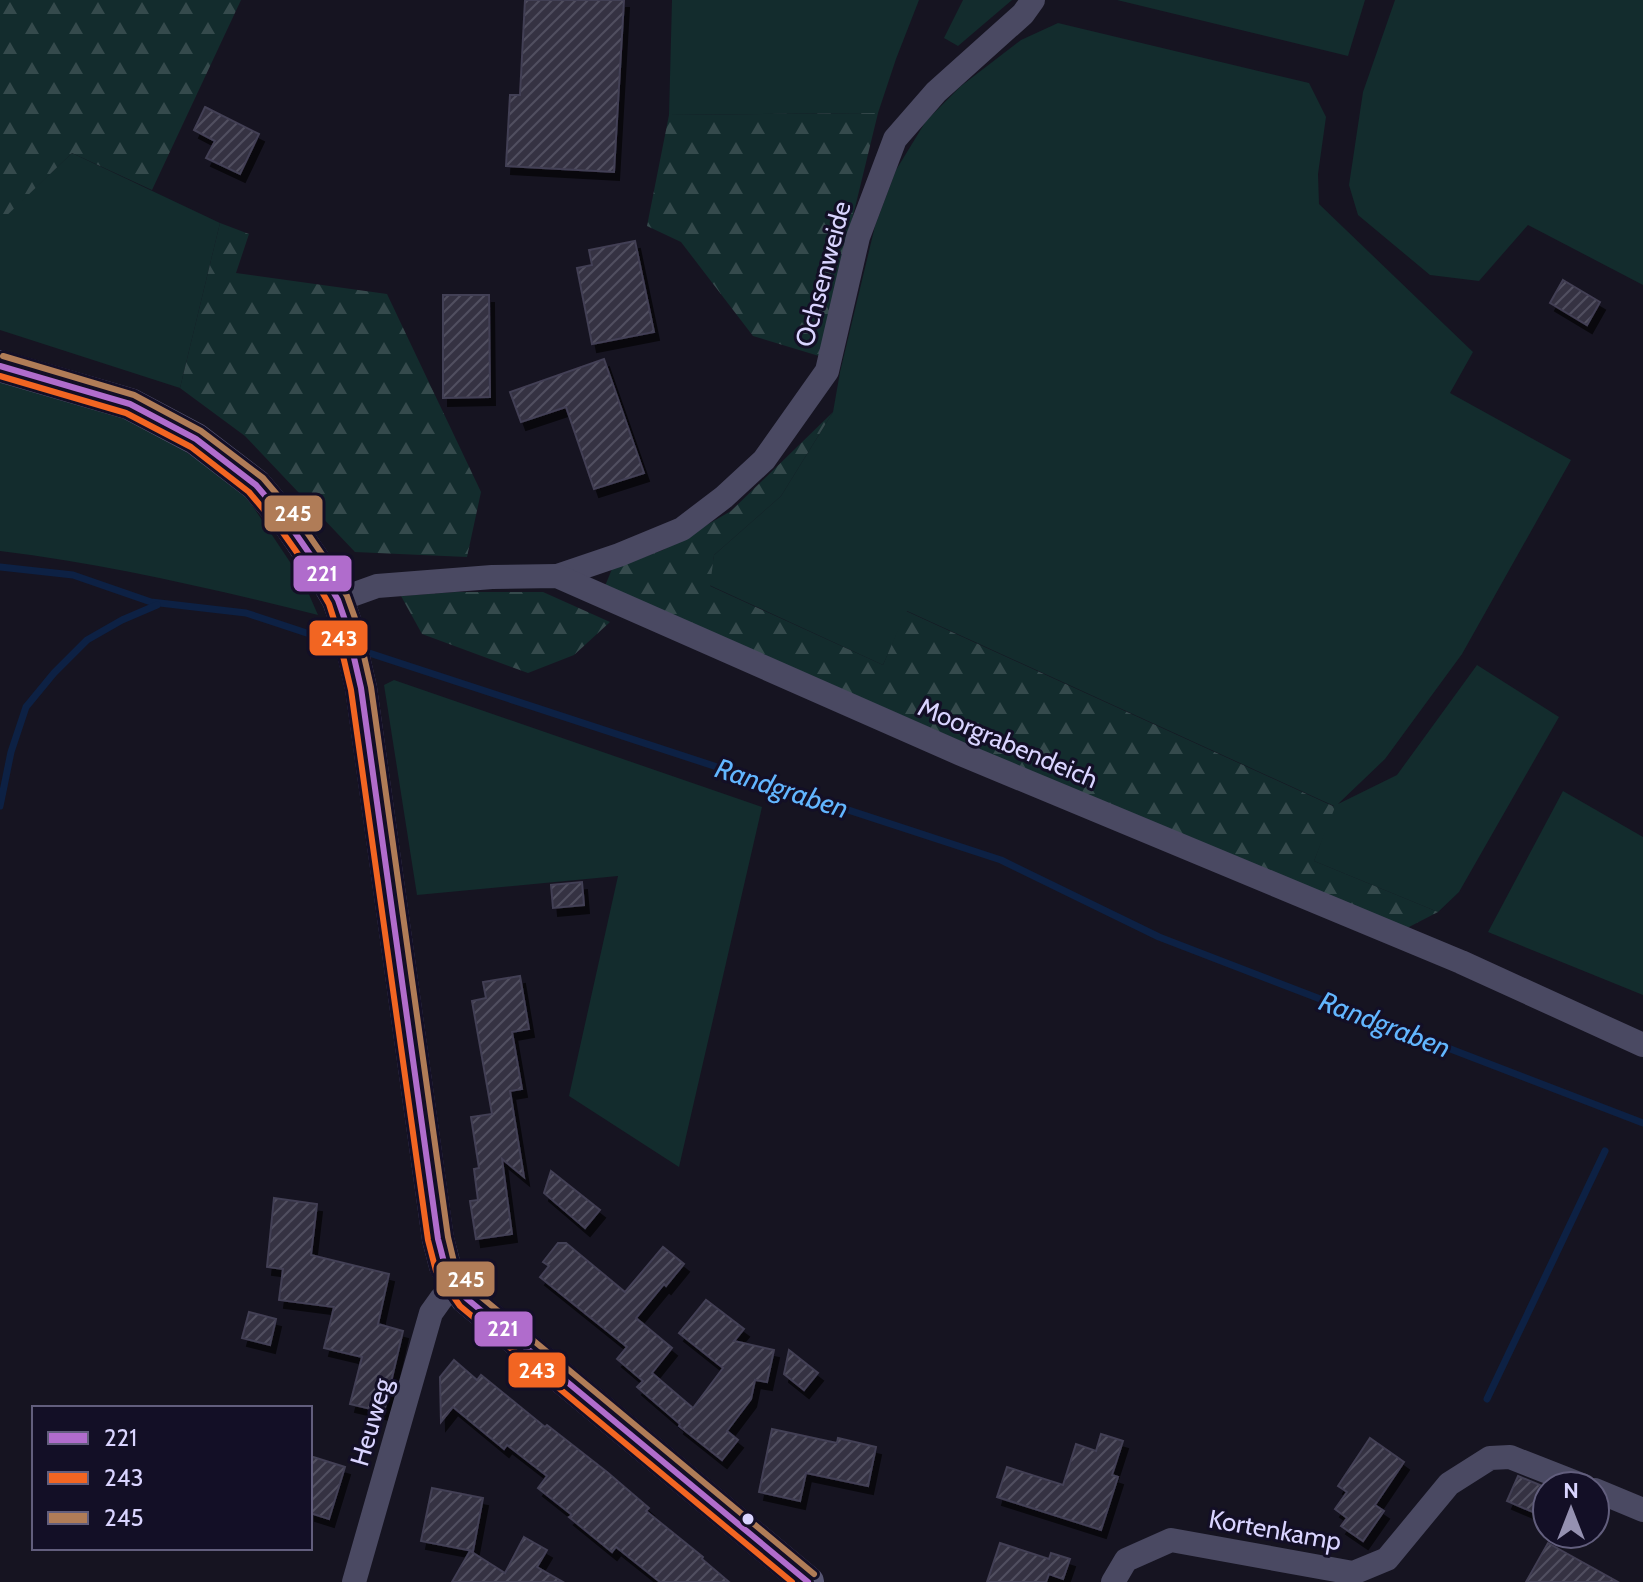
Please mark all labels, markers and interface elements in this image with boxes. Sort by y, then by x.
street label: Ochsenweide [788,198,858,350]
line badge: 245 [263,494,324,533]
text: 245 [274,500,312,527]
line badge: 221 [292,554,353,593]
text: 221 [306,560,338,587]
line badge: 243 [308,619,369,657]
text: 243 [320,625,358,652]
street label: Moorgrabendeich [913,691,1103,795]
water label: Randgraben [711,751,853,825]
water label: Randgraben [1315,983,1455,1065]
line badge: 245 [435,1260,496,1298]
text: 245 [447,1266,485,1293]
line badge: 221 [473,1310,534,1348]
text: 221 [487,1315,519,1342]
line badge: 243 [507,1351,567,1389]
text: 243 [518,1357,556,1384]
street label: Heuweg [343,1373,399,1470]
legend [32,1406,312,1550]
text: 221 [104,1423,137,1452]
text: 243 [104,1463,143,1492]
north arrow [1531,1470,1611,1550]
text: N [1563,1477,1579,1504]
text: 245 [104,1503,143,1532]
street label: Kortenkamp [1206,1503,1344,1557]
unlabelled marker [740,1511,756,1527]

